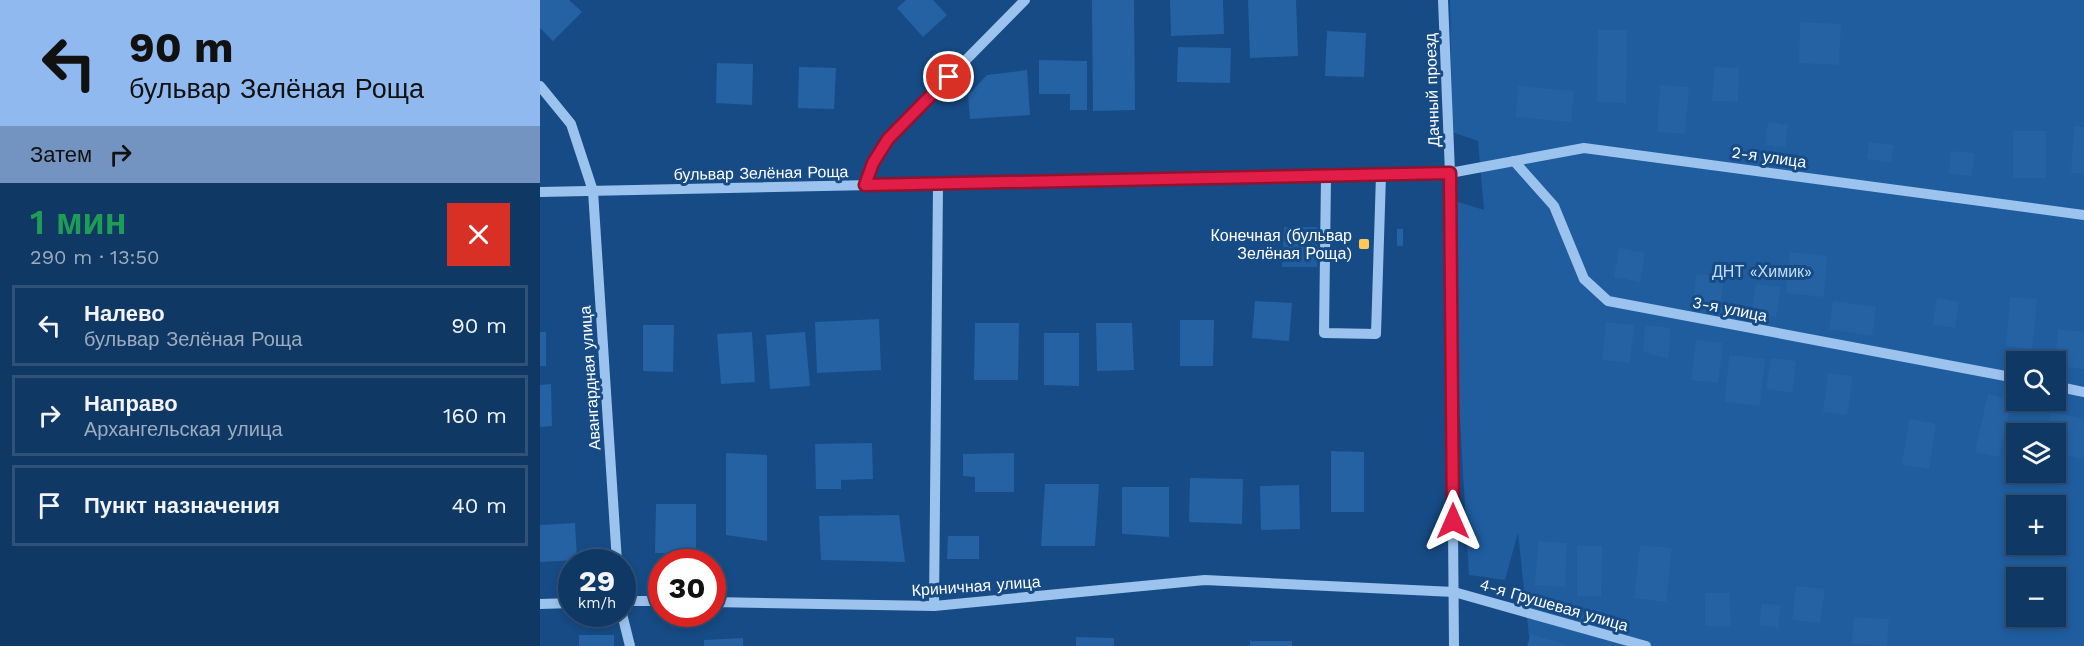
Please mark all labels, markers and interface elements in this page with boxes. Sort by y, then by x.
text: 90 m [129,23,233,72]
icon: left [30,24,108,102]
street label: Дачный проезд [1420,32,1443,147]
pin [923,51,974,102]
icon: arrive [932,60,965,93]
text: бульвар Зелёная Роща [129,73,424,105]
icon: right [104,138,137,171]
text: Затем [30,142,92,167]
street label: 2-я улица [1730,142,1808,172]
street label: бульвар Зелёная Роща [673,162,849,184]
text: 1 мин [30,201,127,243]
button: close [447,203,510,266]
place label: Конечная (бульвар Зелёная Роща) [1211,226,1352,263]
marker: Конечная (бульвар Зелёная Роща) [1357,237,1371,251]
text: 290 m · 13:50 [30,245,160,269]
park label: ДНТ «Химик» [1712,262,1812,281]
street label: 3-я улица [1691,292,1769,326]
text: Налево [84,301,165,326]
street label: Авангардная улица [575,305,605,451]
icon: left [33,309,66,342]
text: 90 m [451,313,507,338]
text: бульвар Зелёная Роща [84,327,302,351]
map controls [2006,351,2066,627]
button: search [2006,351,2066,411]
text: Направо [84,391,178,416]
icon: right [33,399,66,432]
text: 160 m [443,403,507,428]
text: Архангельская улица [84,417,283,441]
button: layers [2006,423,2066,483]
icon: arrive [33,489,66,522]
position arrow [1421,489,1485,553]
text: Пункт назначения [84,493,280,518]
text: 40 m [451,493,507,518]
button: + [2006,495,2066,555]
speed limit sign: 30 [648,549,726,627]
text: 29 [579,563,615,598]
button: − [2006,567,2066,627]
street label: Криничная улица [911,572,1041,600]
street label: 4-я Грушевая улица [1478,575,1631,635]
text: km/h [578,594,616,612]

